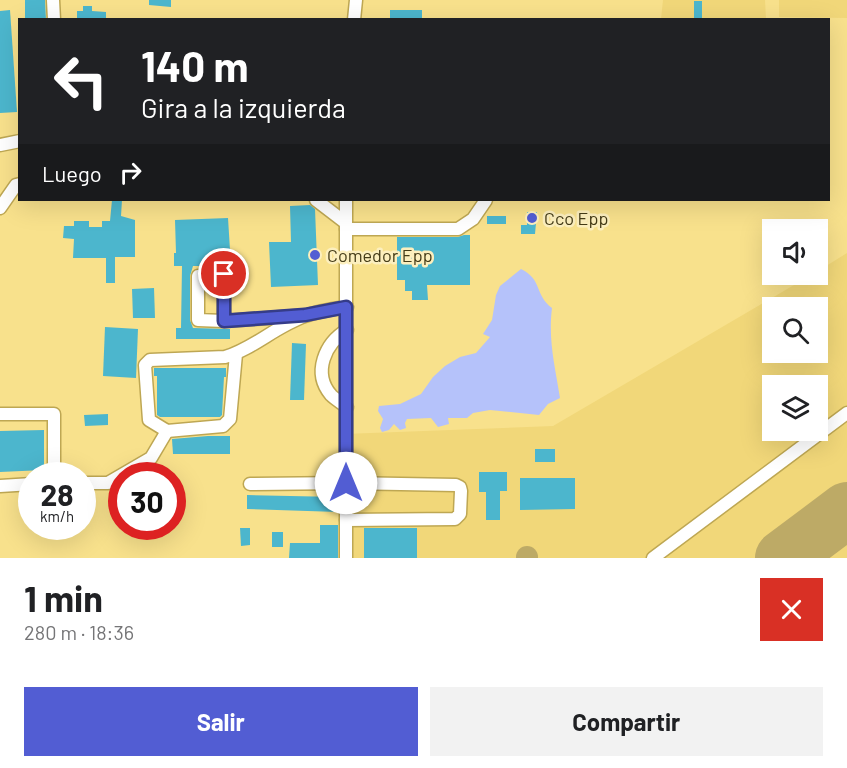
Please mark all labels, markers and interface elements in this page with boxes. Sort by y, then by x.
text: 140 m [141,40,249,90]
icon: left [42,42,120,120]
text: Gira a la izquierda [141,91,346,123]
icon: right [114,156,147,189]
text: Luego [42,160,102,186]
place label: Cco Epp [544,207,608,229]
marker: Cco Epp [525,211,539,225]
map controls [762,219,828,441]
button: sound [762,219,828,285]
place label: Comedor Epp [327,244,433,266]
pin [198,248,249,299]
marker: Comedor Epp [308,248,322,262]
icon: arrive [207,257,240,290]
button: search [762,297,828,363]
button: layers [762,375,828,441]
position arrow [314,451,378,515]
speed limit sign: 30 [108,462,186,540]
text: 28 [40,476,74,512]
text: km/h [40,507,74,525]
text: 1 min [24,576,103,619]
button: close [760,578,823,641]
text: 280 m · 18:36 [24,620,134,644]
button: Salir [24,687,418,756]
button: Compartir [430,687,823,756]

